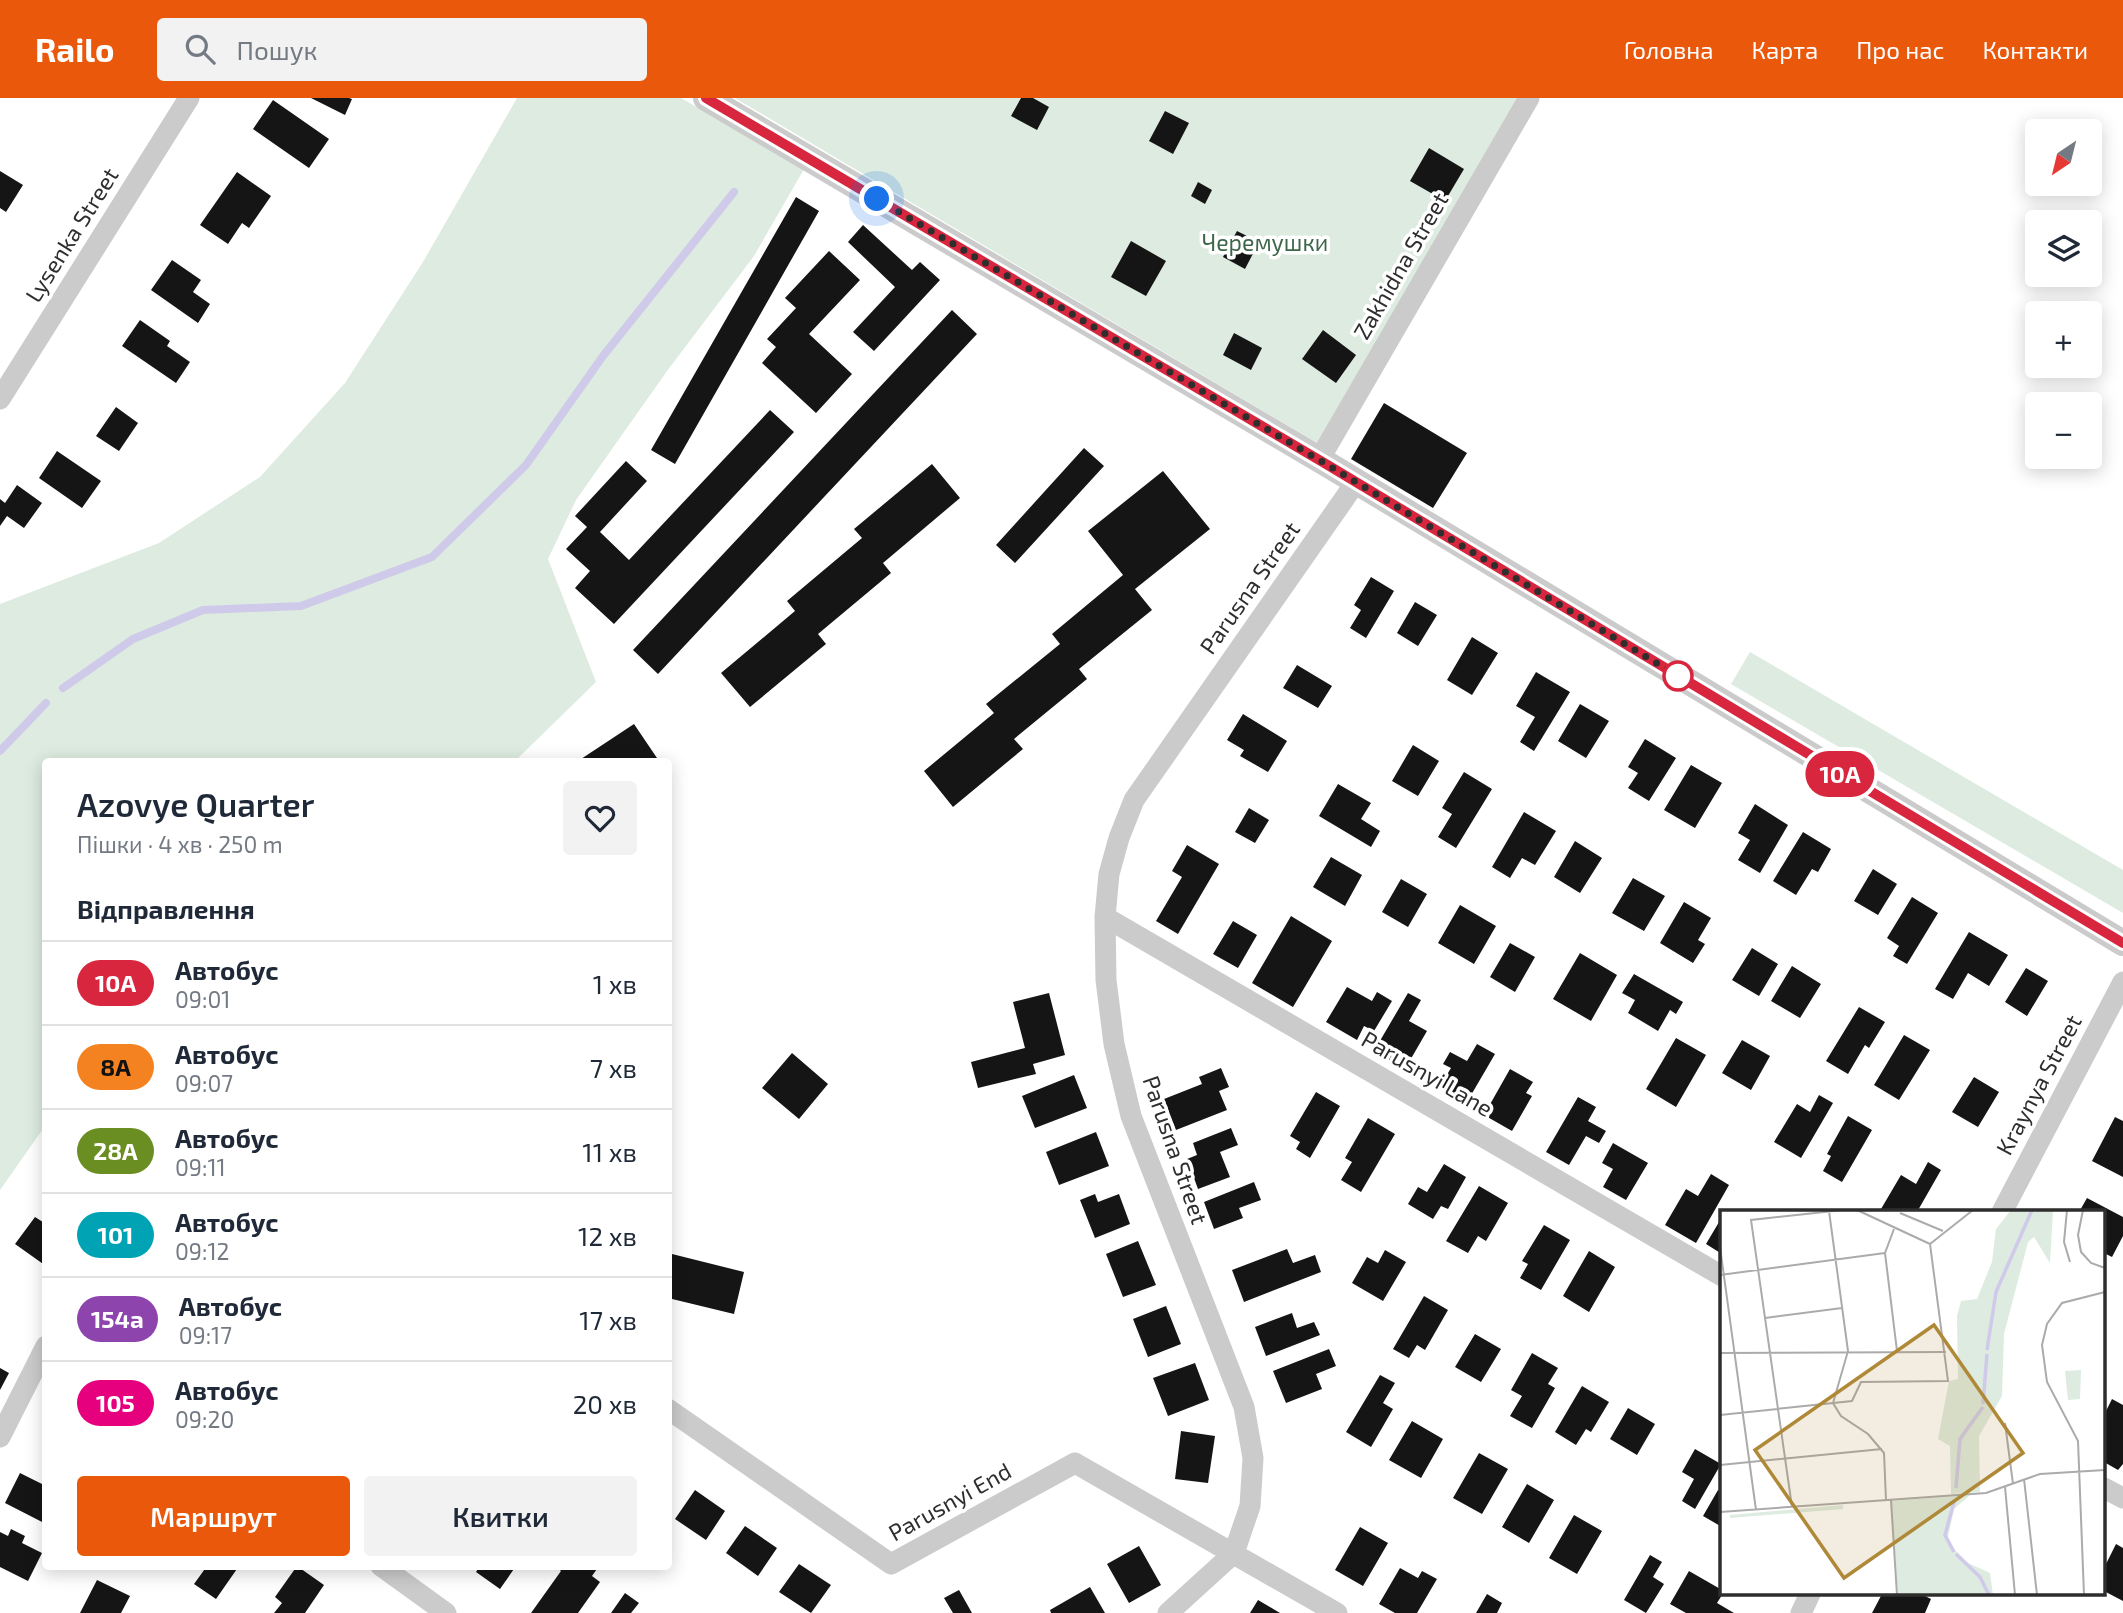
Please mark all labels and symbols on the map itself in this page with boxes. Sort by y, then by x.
north arrow [2025,119,2102,196]
street label: Lysenka Street [19,162,124,307]
your location [859,181,894,216]
street label: Zakhidna Street [1347,187,1454,344]
park label: Черемушки [1202,228,1328,257]
street label: Parusna Street [1193,516,1305,659]
unlabelled marker [1663,661,1693,691]
line badge: 10А [1800,751,1880,797]
street label: Kraynya Street [1989,1009,2087,1159]
street label: Parusnyi Lane [1357,1024,1498,1122]
street label: Parusna Street [1137,1072,1215,1228]
inset map [1720,1210,2106,1596]
street label: Parusnyi End [883,1456,1016,1546]

